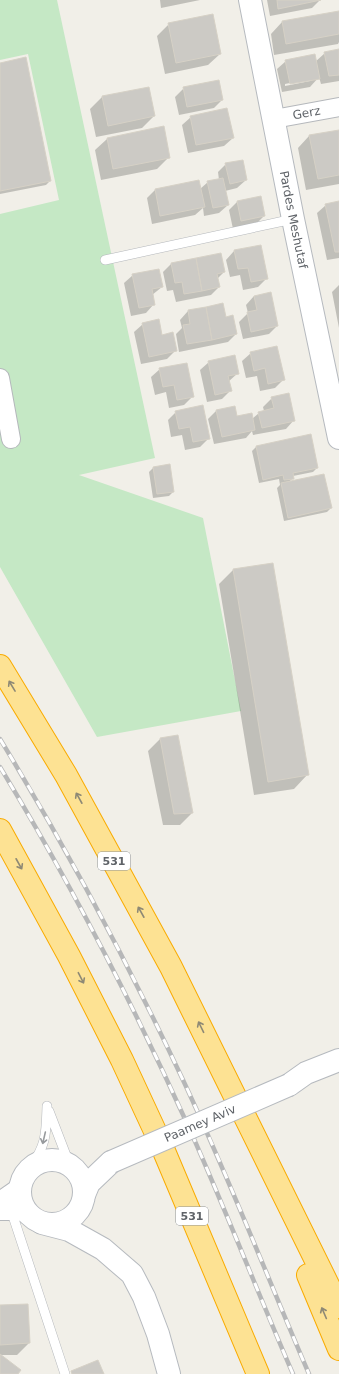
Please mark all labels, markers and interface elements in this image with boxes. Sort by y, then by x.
street label: Gerz [291,104,321,122]
street label: Pardes Meshutaf [277,170,310,271]
one-way arrow [8,680,16,692]
one-way arrow [74,792,82,804]
road number: 531 [98,852,130,870]
one-way arrow [16,858,23,870]
one-way arrow [137,906,145,918]
one-way arrow [78,972,85,984]
one-way arrow [197,1021,204,1033]
street label: Paamey Aviv [162,1102,238,1145]
one-way arrow [40,1132,48,1145]
road number: 531 [176,1207,208,1225]
one-way arrow [320,1307,327,1319]

